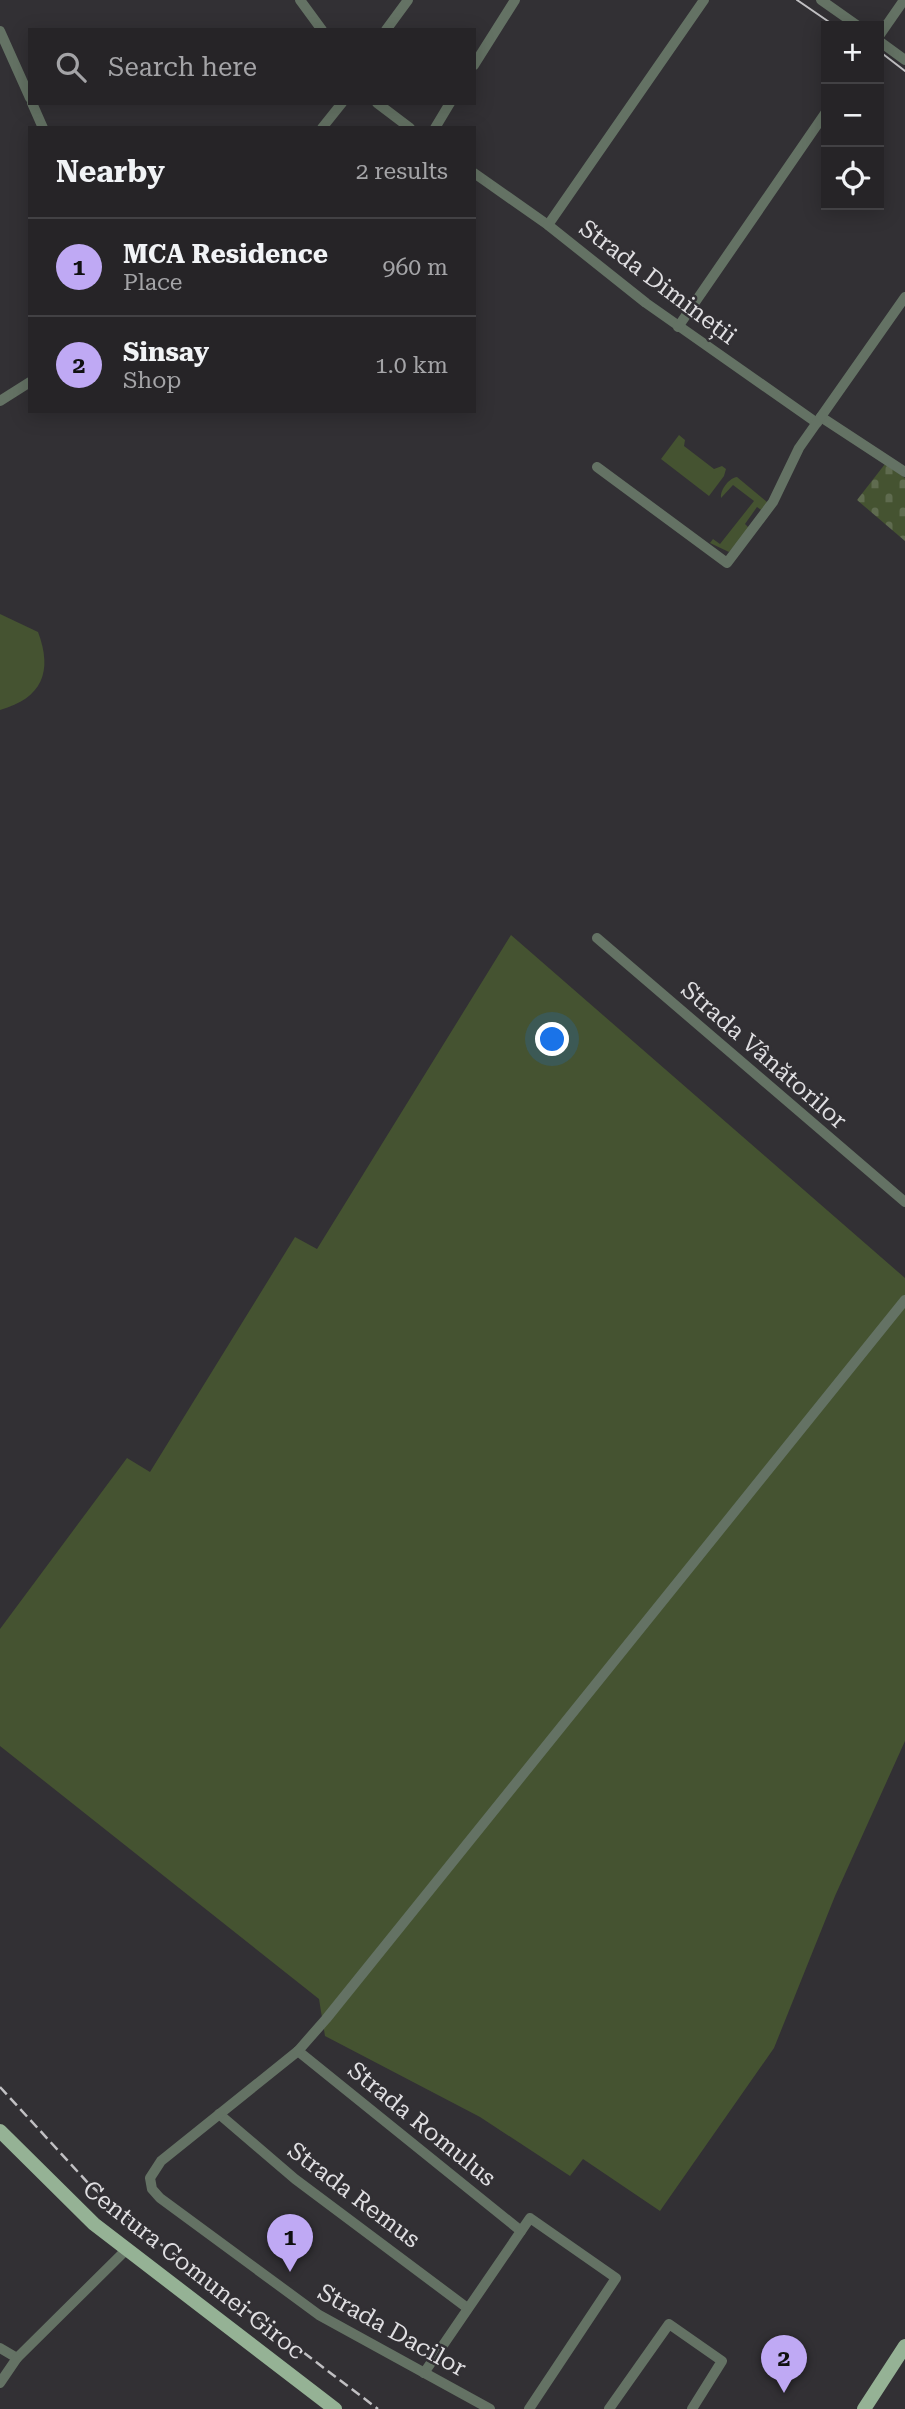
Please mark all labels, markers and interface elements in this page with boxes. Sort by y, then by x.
map controls [821,21,884,210]
button: + [821,21,884,84]
search box [28,28,476,105]
icon: search [52,48,90,86]
text: Search here [108,52,257,82]
button: − [821,84,884,147]
button: locate [821,147,884,210]
text: Nearby [56,154,165,189]
text: 2 results [356,158,448,185]
street label: Strada Dimineții [573,214,742,352]
text: MCA Residence [123,239,328,269]
text: 1 [73,254,85,281]
text: 960 m [383,254,448,281]
text: Place [123,269,182,296]
text: Sinsay [123,337,209,367]
text: 2 [73,352,85,379]
text: 1.0 km [375,352,448,379]
text: Shop [123,367,181,394]
street label: Strada Vânătorilor [676,976,853,1135]
your location [535,1022,569,1056]
street label: Strada Romulus [342,2056,502,2192]
street label: Strada Remus [282,2136,426,2254]
street label: Centura Comunei Giroc [78,2175,310,2365]
pin: 1 [267,2214,313,2272]
street label: Strada Dacilor [313,2278,471,2382]
pin: 2 [761,2335,807,2393]

